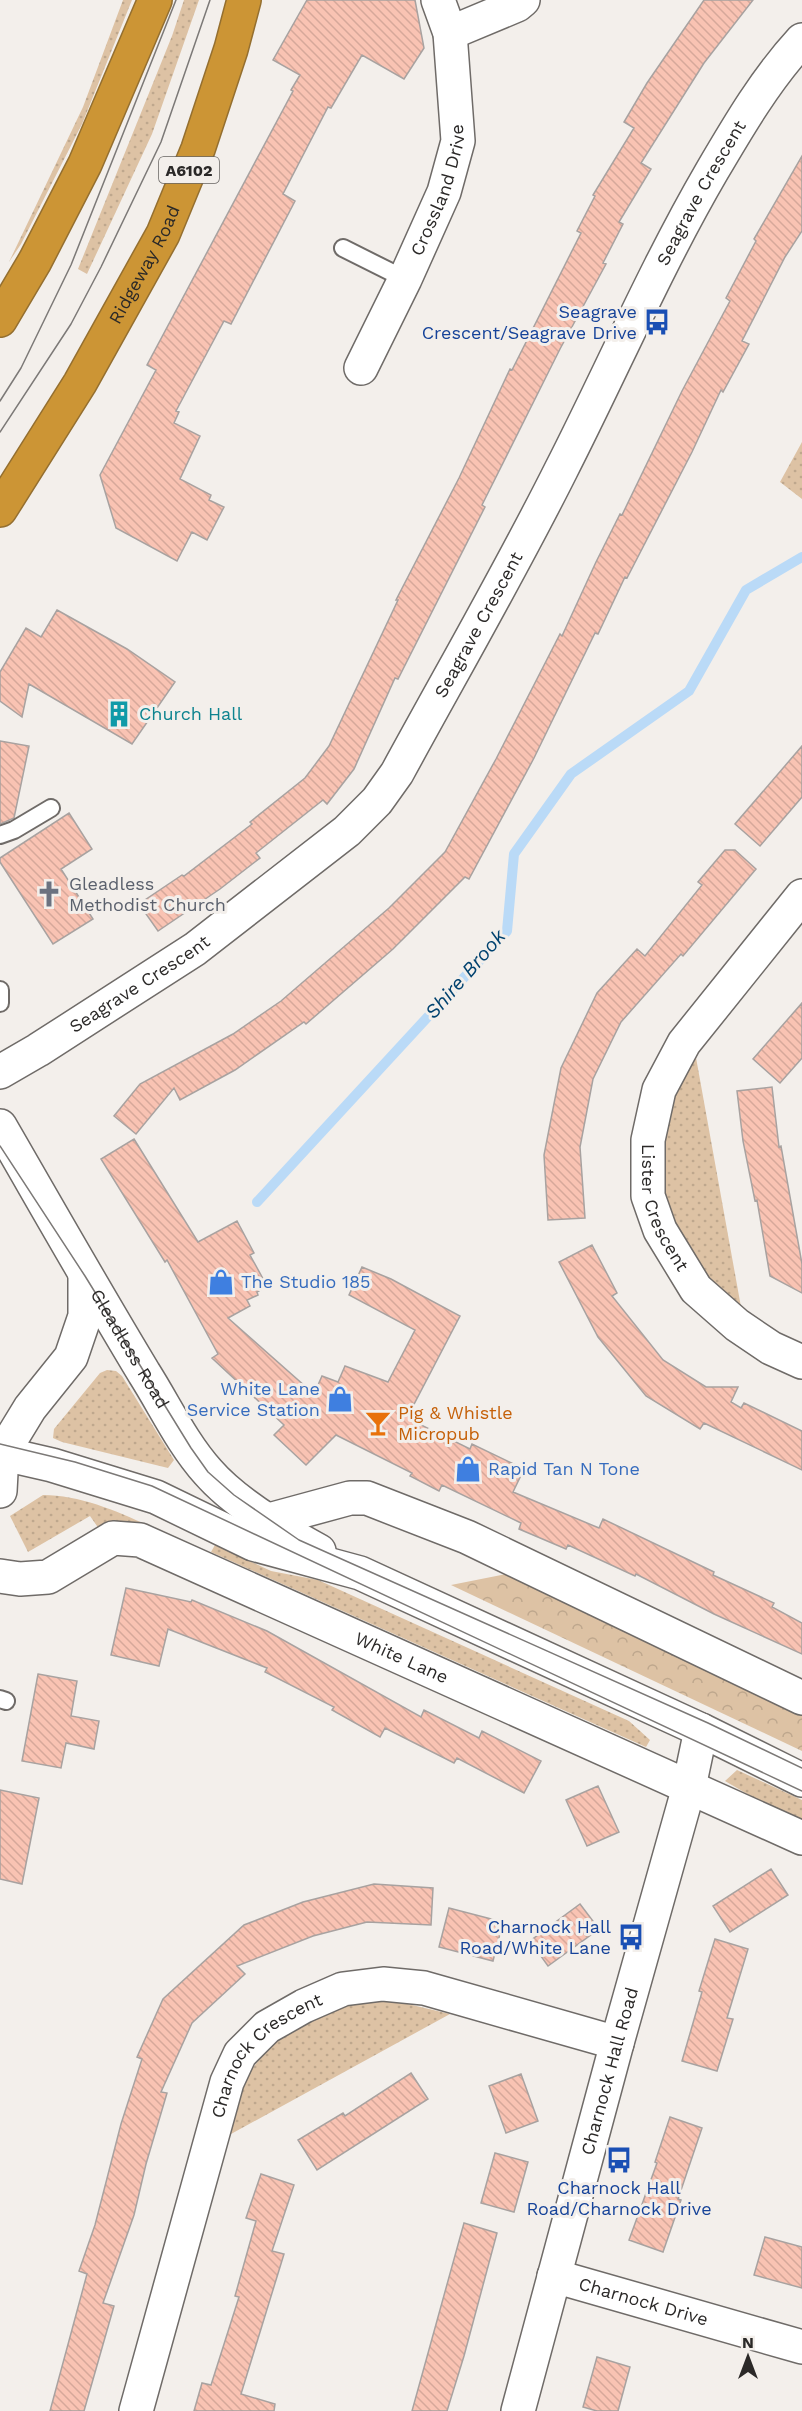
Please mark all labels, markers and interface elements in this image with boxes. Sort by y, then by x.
street label: Seagrave Crescent [652,116,750,269]
street label: Crossland Drive [406,124,468,259]
road number: A6102 [159,157,219,183]
street label: Ridgeway Road [104,202,184,327]
place label: Seagrave Crescent/Seagrave Drive [422,301,637,343]
bus stop icon: Seagrave Crescent/Seagrave Drive [642,307,672,337]
street label: Seagrave Crescent [430,548,527,701]
building icon: Church Hall [104,699,134,729]
place label: Church Hall [139,703,243,724]
place label: Gleadless Methodist Church [69,873,226,915]
church icon: Gleadless Methodist Church [34,879,64,909]
water label: Shire Brook [420,924,511,1024]
street label: Seagrave Crescent [65,930,214,1037]
street label: Lister Crescent [638,1144,694,1275]
shop icon: The Studio 185 [206,1267,236,1297]
place label: The Studio 185 [241,1271,371,1292]
street label: Gleadless Road [87,1285,174,1412]
place label: White Lane Service Station [187,1378,320,1420]
shop icon: White Lane Service Station [325,1384,355,1414]
place label: Pig & Whistle Micropub [398,1402,513,1444]
bar icon: Pig & Whistle Micropub [363,1408,393,1438]
shop icon: Rapid Tan N Tone [453,1454,483,1484]
place label: Rapid Tan N Tone [488,1458,640,1479]
street label: White Lane [352,1627,452,1687]
place label: Charnock Hall Road/White Lane [459,1916,611,1958]
bus stop icon: Charnock Hall Road/White Lane [616,1922,646,1952]
street label: Charnock Hall Road [576,1985,642,2157]
street label: Charnock Crescent [207,1988,326,2120]
bus stop icon: Charnock Hall Road/Charnock Drive [604,2145,634,2175]
place label: Charnock Hall Road/Charnock Drive [526,2177,712,2219]
street label: Charnock Drive [576,2273,711,2330]
north arrow [718,2327,778,2387]
text: N [742,2333,754,2352]

